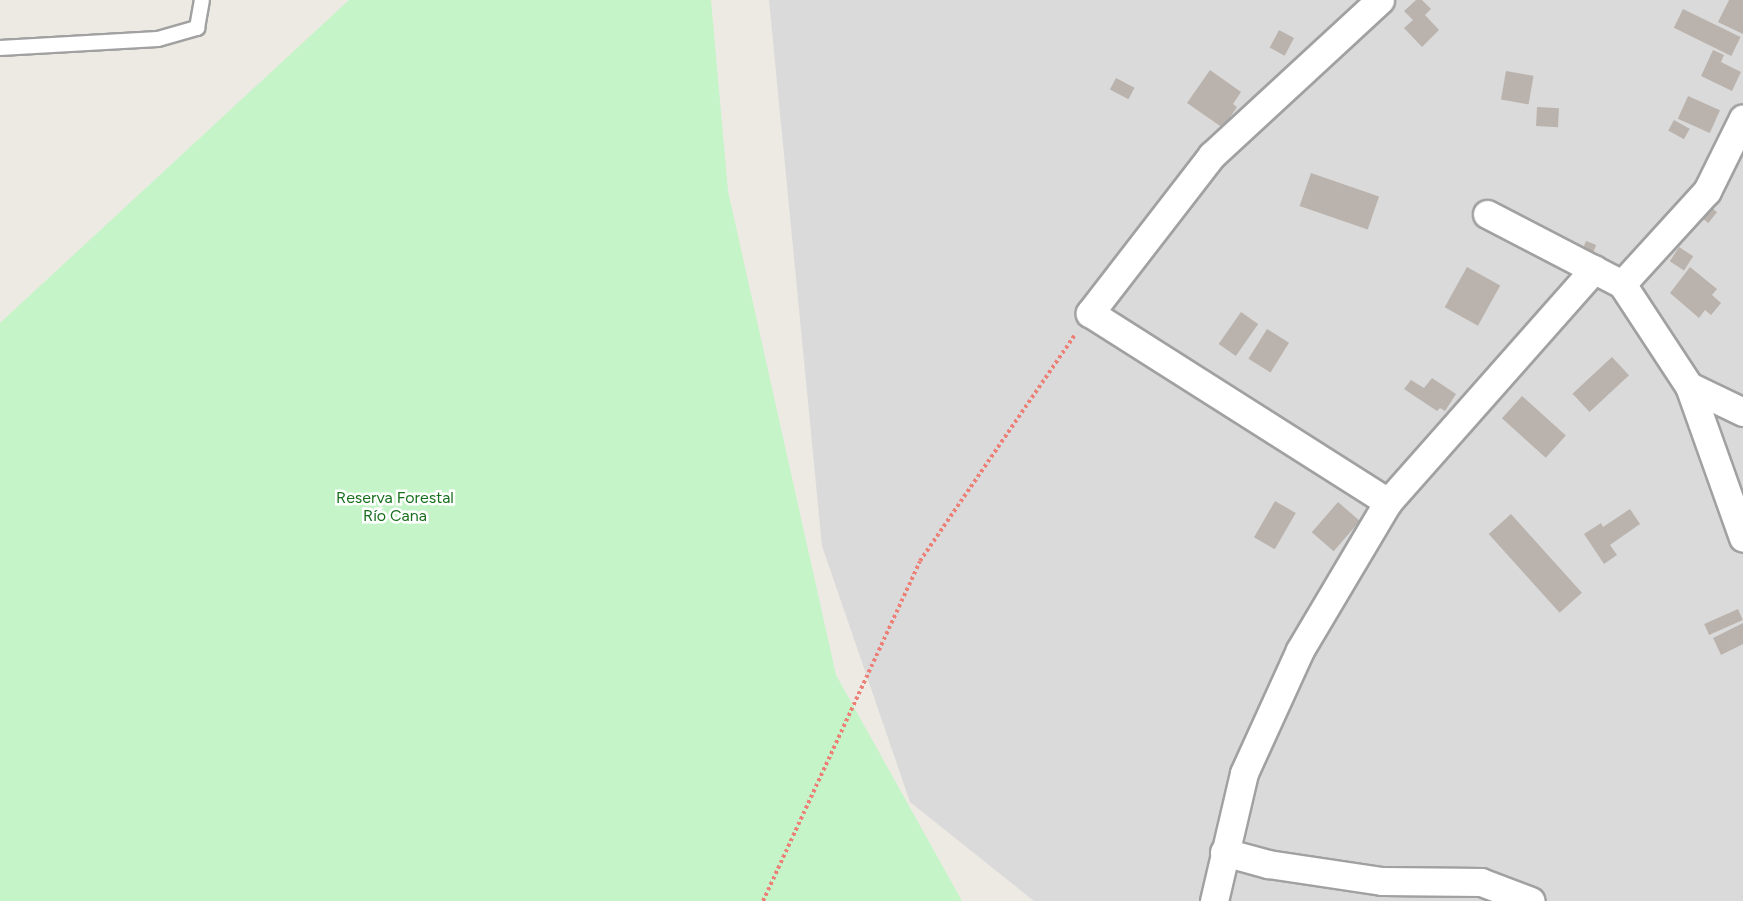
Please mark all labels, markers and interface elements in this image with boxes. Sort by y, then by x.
park label: Reserva Forestal Río Cana [336,488,454,526]

